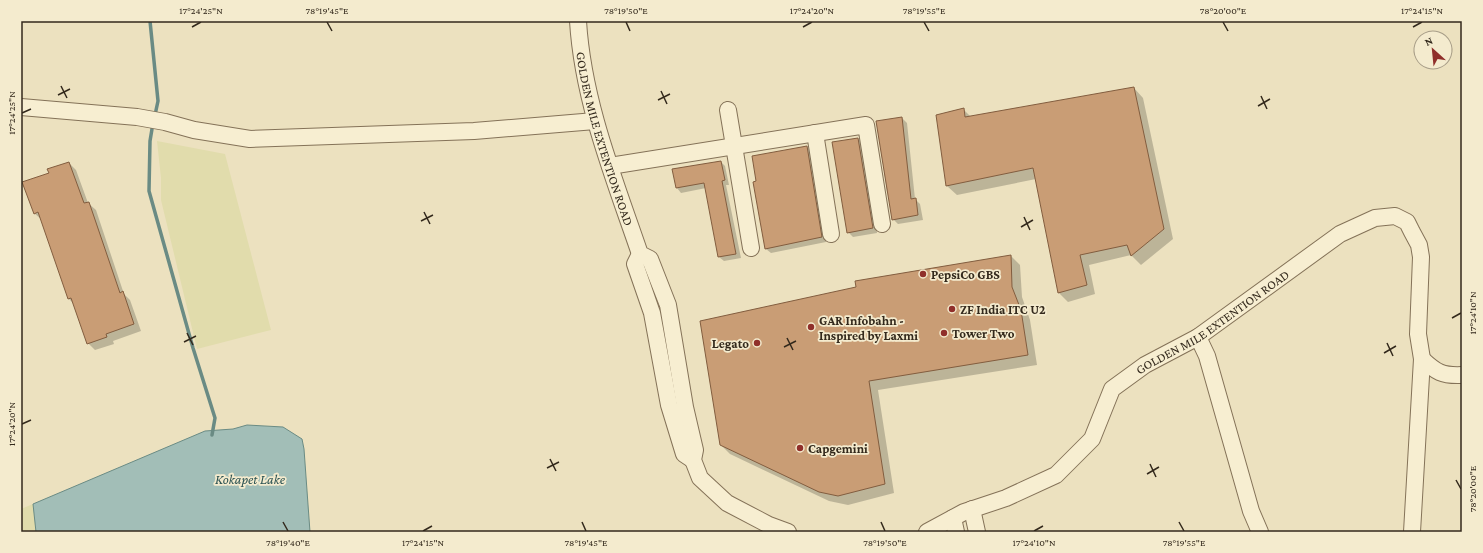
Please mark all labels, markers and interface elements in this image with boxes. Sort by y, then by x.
text: 17°24'25"N [179,5,223,16]
text: 78°19'45"E [306,5,349,16]
text: 78°19'50"E [604,5,648,16]
text: 17°24'20"N [790,5,835,16]
text: 78°19'55"E [903,5,946,16]
text: 78°20'00"E [1200,5,1247,16]
text: 17°24'15"N [1401,5,1444,16]
north arrow [1413,30,1453,70]
text: N [1422,34,1435,48]
street label: GOLDEN MILE EXTENTION ROAD [573,51,636,228]
text: 17°24'25"N [6,91,17,135]
place label: PepsiCo GBS [931,267,1000,282]
street label: GOLDEN MILE EXTENTION ROAD [1133,267,1292,377]
marker: PepsiCo GBS [918,269,928,279]
text: 17°24'10"N [1467,291,1478,335]
place label: ZF India ITC U2 [960,302,1046,317]
marker: ZF India ITC U2 [947,304,957,314]
place label: GAR Infobahn - Inspired by Laxmi [819,313,918,343]
marker: GAR Infobahn - Inspired by Laxmi [806,322,816,332]
place label: Tower Two [952,326,1015,341]
marker: Tower Two [939,328,949,338]
place label: Legato [712,336,749,351]
marker: Legato [752,338,762,348]
text: 17°24'20"N [6,401,17,446]
place label: Capgemini [808,441,868,456]
marker: Capgemini [795,443,805,453]
text: 78°20'00"E [1467,465,1478,512]
water label: Kokapet Lake [215,471,286,487]
text: 78°19'40"E [266,537,310,548]
text: 17°24'15"N [402,537,445,548]
text: 78°19'45"E [565,537,608,548]
text: 78°19'50"E [863,537,907,548]
text: 17°24'10"N [1012,537,1056,548]
text: 78°19'55"E [1163,537,1206,548]

